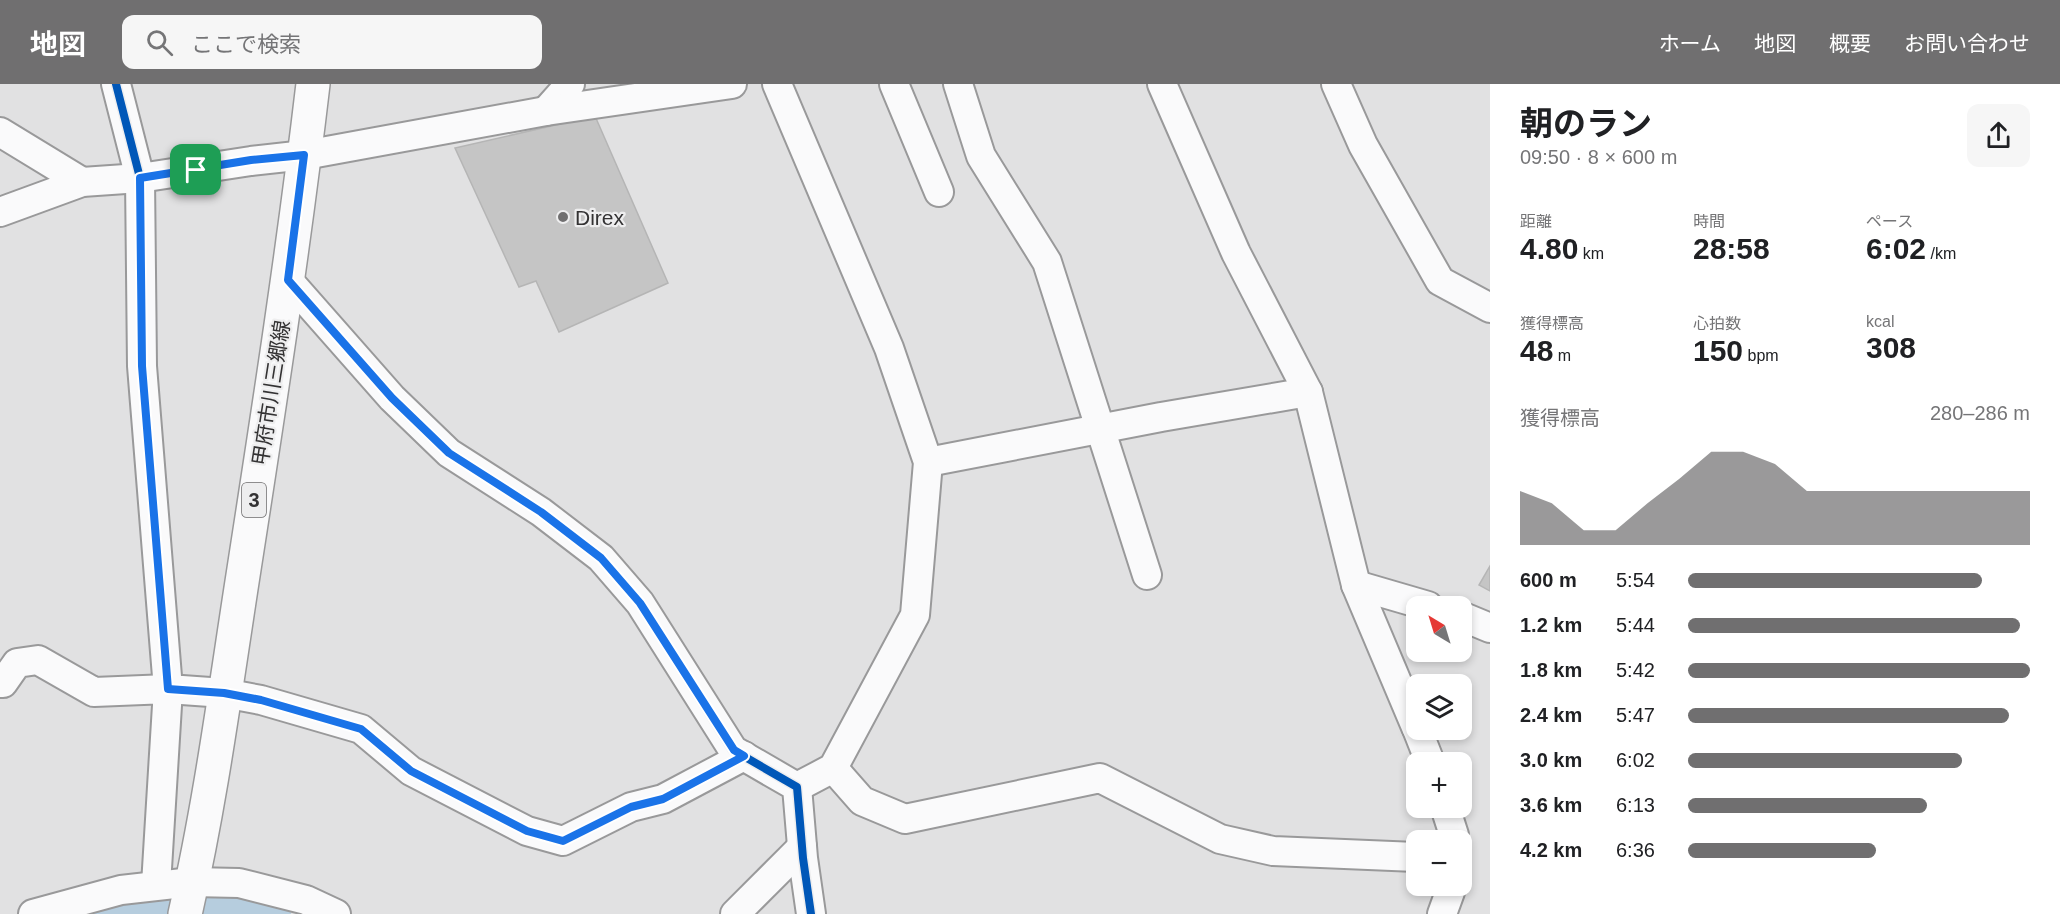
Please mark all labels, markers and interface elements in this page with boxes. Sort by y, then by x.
search box [122,15,542,69]
icon: search [143,26,176,59]
text: 地図 [30,29,86,60]
text: ここで検索 [191,32,301,57]
text: ホーム [1659,32,1721,55]
text: 地図 [1754,32,1796,55]
text: 概要 [1829,32,1871,55]
text: お問い合わせ [1904,32,2030,55]
button: share [1967,104,2030,167]
text: 朝のラン [1520,105,1652,142]
pin [170,144,221,195]
text: 09:50 · 8 × 600 m [1520,146,1677,168]
icon: arrive [179,153,212,186]
place label: Direx [575,206,625,229]
marker: Direx [556,210,570,224]
text: 距離 [1520,213,1552,230]
text: 時間 [1693,213,1725,230]
text: ペース [1866,213,1913,230]
text: 4.80 [1520,232,1578,265]
text: 28:58 [1693,232,1770,265]
text: 6:02 [1866,232,1926,265]
text: km [1578,245,1604,262]
text: /km [1926,245,1956,262]
text: kcal [1866,313,1894,330]
text: 獲得標高 [1520,315,1584,332]
text: 心拍数 [1693,315,1741,332]
street label: 甲府市川三郷線 [248,319,294,467]
text: 308 [1866,331,1916,364]
text: 48 [1520,334,1553,367]
text: 150 [1693,334,1743,367]
text: m [1553,347,1571,364]
text: bpm [1743,347,1779,364]
text: 280–286 m [1930,402,2030,424]
text: 獲得標高 [1520,407,1600,429]
road number: 3 [242,483,266,517]
text: 600 m [1520,569,1577,591]
text: 5:54 [1616,569,1655,591]
north arrow [1406,596,1472,662]
map controls [1406,596,1472,896]
text: 1.2 km [1520,614,1582,636]
text: 5:44 [1616,614,1655,636]
text: 1.8 km [1520,659,1582,681]
text: 5:42 [1616,659,1655,681]
button: layers [1406,674,1472,740]
text: 2.4 km [1520,704,1582,726]
text: 5:47 [1616,704,1655,726]
text: 3.0 km [1520,749,1582,771]
text: 6:02 [1616,749,1655,771]
button: + [1406,752,1472,818]
text: 3.6 km [1520,794,1582,816]
text: 6:13 [1616,794,1655,816]
button: − [1406,830,1472,896]
text: 4.2 km [1520,839,1582,861]
text: 6:36 [1616,839,1655,861]

